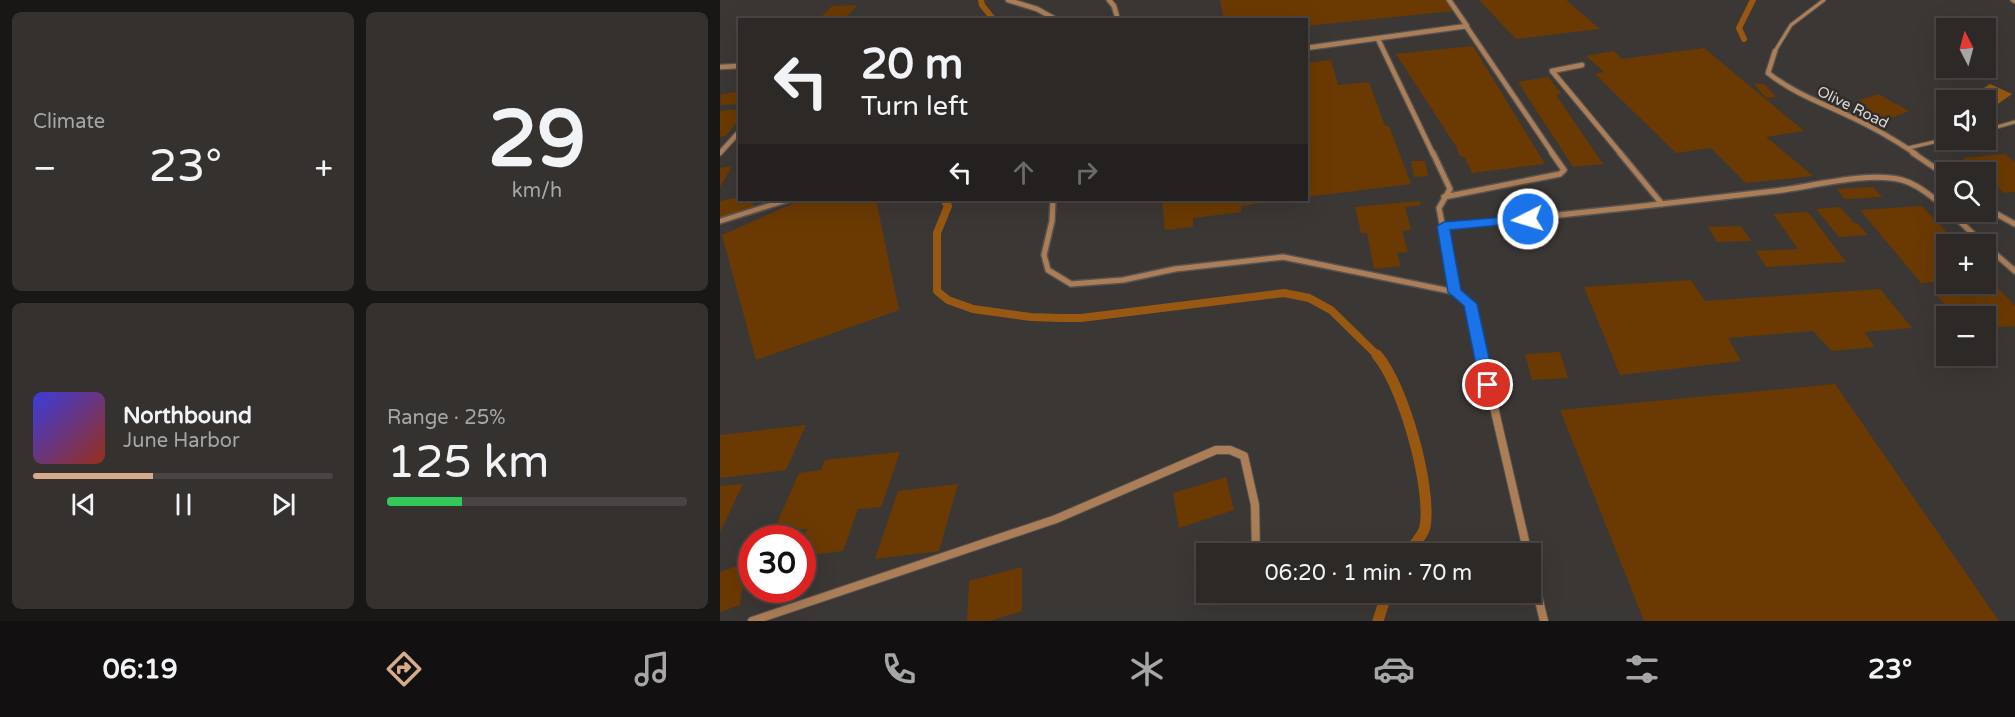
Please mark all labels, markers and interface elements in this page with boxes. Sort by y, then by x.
north arrow [1936,18,1996,78]
map controls [1936,18,1996,366]
text: 20 m [861,39,963,90]
icon: left [762,42,840,120]
street label: Olive Road [1814,82,1892,132]
text: Turn left [861,90,968,123]
button: sound [1936,90,1996,150]
text: 29 [488,93,586,187]
text: Climate [33,110,105,134]
text: 23° [149,140,222,194]
text: − [33,149,57,188]
text: + [314,149,333,188]
icon: left [944,156,977,189]
icon: ahead [1007,156,1040,189]
icon: right [1070,156,1103,189]
button: search [1936,162,1996,222]
text: km/h [512,179,562,203]
position arrow [1496,187,1560,251]
button: + [1936,234,1996,294]
button: − [1936,306,1996,366]
pin [1462,359,1513,410]
icon: arrive [1471,368,1504,401]
text: Northbound [123,403,252,429]
text: Range · 25% [387,406,506,430]
text: June Harbor [123,429,240,453]
text: 125 km [387,436,549,490]
icon: previous [67,488,100,521]
icon: pause [167,488,200,521]
icon: next [267,488,300,521]
speed limit sign: 30 [738,525,816,603]
text: 06:20 · 1 min · 70 m [1265,560,1472,586]
icon: directions [383,648,425,690]
icon: music [631,648,673,690]
icon: phone [878,648,920,690]
icon: climate [1126,648,1168,690]
icon: car [1373,648,1415,690]
icon: filters [1621,648,1663,690]
text: 06:19 [103,653,178,686]
text: 23° [1868,653,1912,686]

